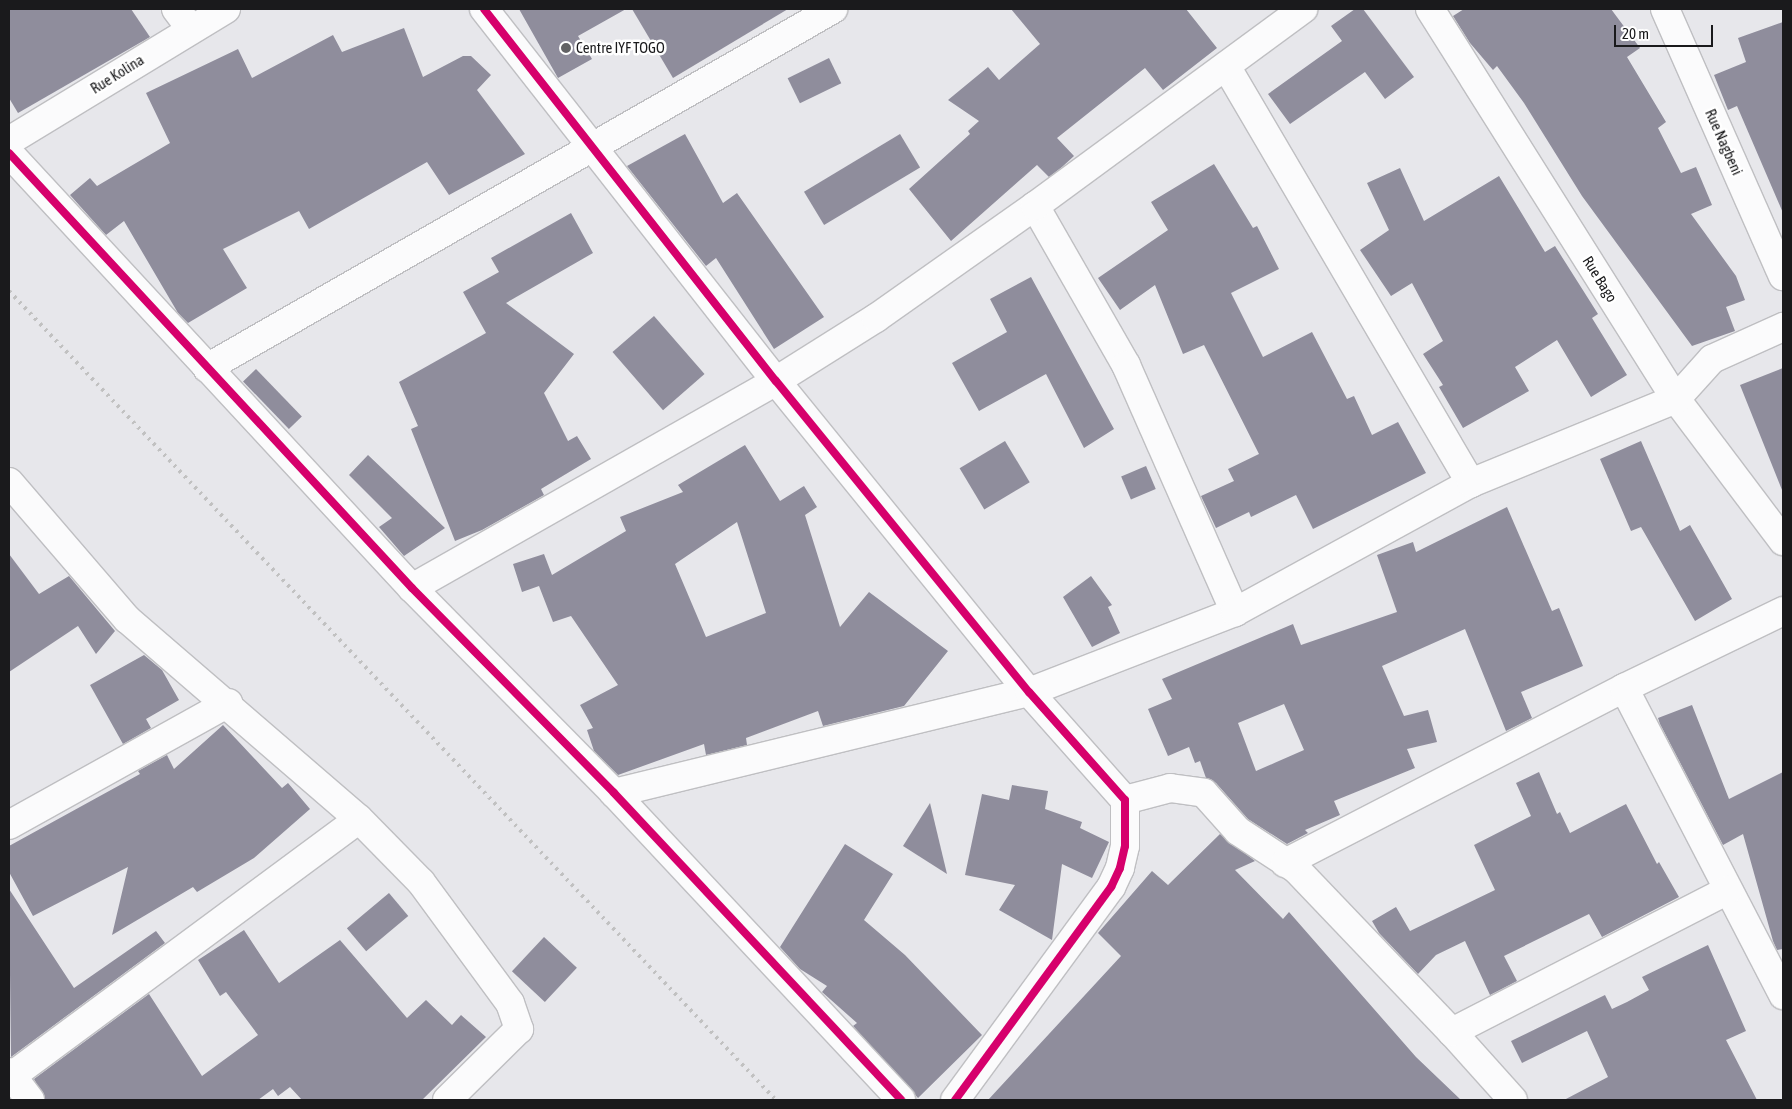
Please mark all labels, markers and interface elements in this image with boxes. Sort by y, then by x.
scale bar [1617,15,1716,47]
text: 20 m [1622,25,1649,42]
place label: Centre IYF TOGO [576,39,665,57]
marker: Centre IYF TOGO [560,42,572,54]
street label: Rue Kolina [87,51,147,97]
street label: Rue Nagbeni [1701,106,1747,178]
street label: Rue Bago [1579,253,1621,305]

